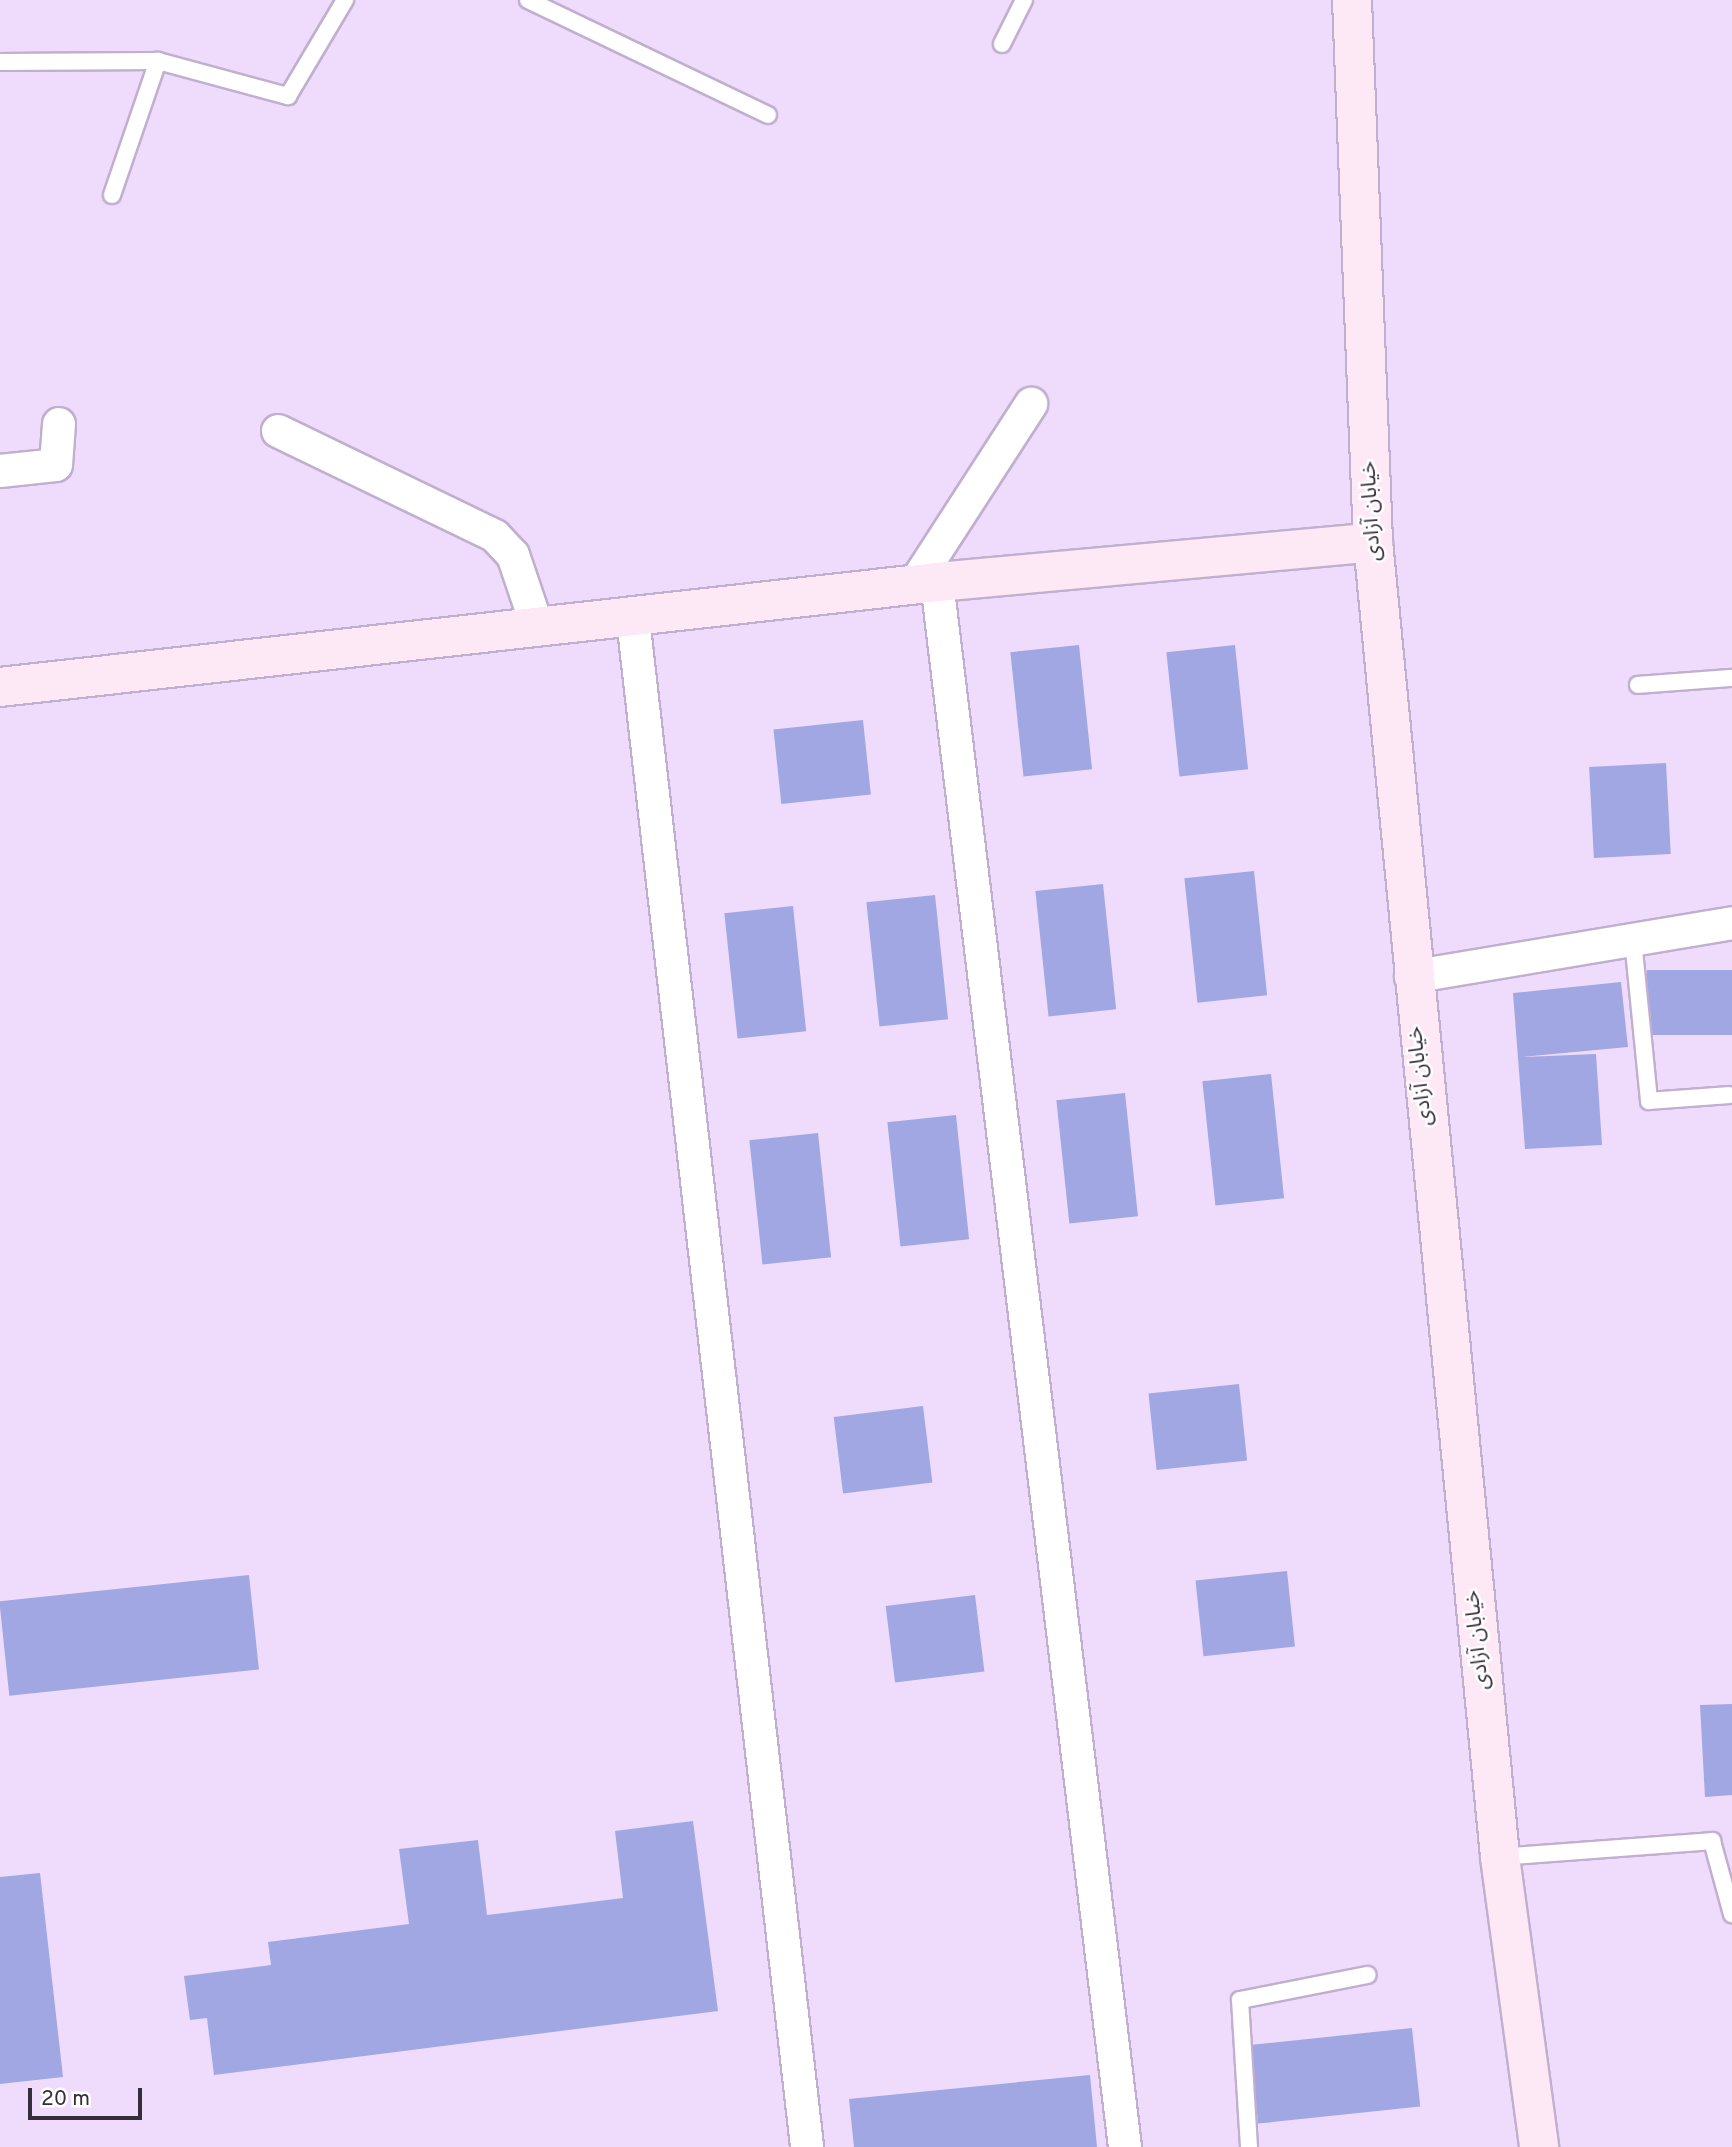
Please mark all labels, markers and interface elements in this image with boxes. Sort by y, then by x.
street label: خیابان آزادی [1357,460,1387,562]
street label: خیابان آزادی [1403,1025,1439,1127]
street label: خیابان آزادی [1460,1589,1496,1691]
scale bar [32,2074,145,2118]
text: 20 m [41,2086,90,2113]

